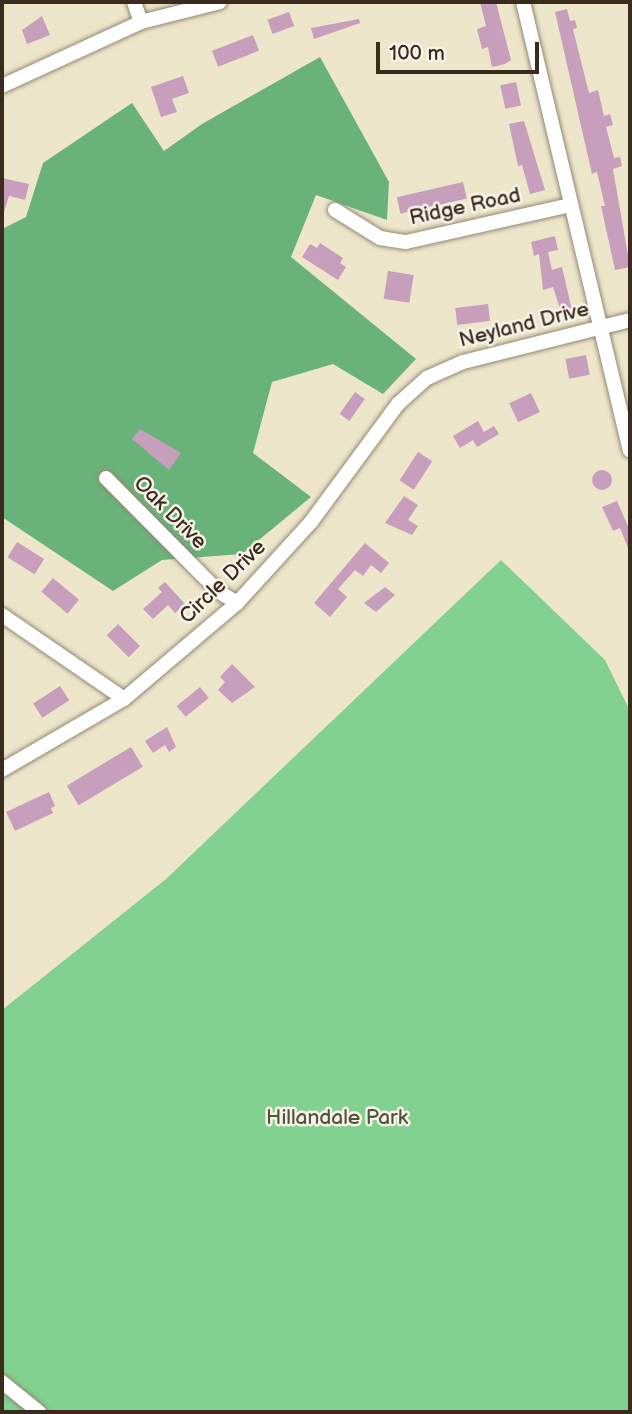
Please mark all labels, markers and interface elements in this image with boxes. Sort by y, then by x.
scale bar [380,28,543,72]
text: 100 m [389,41,445,66]
street label: Ridge Road [407,183,523,231]
street label: Neyland Drive [456,297,592,353]
street label: Oak Drive [128,471,212,555]
street label: Circle Drive [175,535,271,629]
park label: Hillandale Park [266,1105,408,1131]

